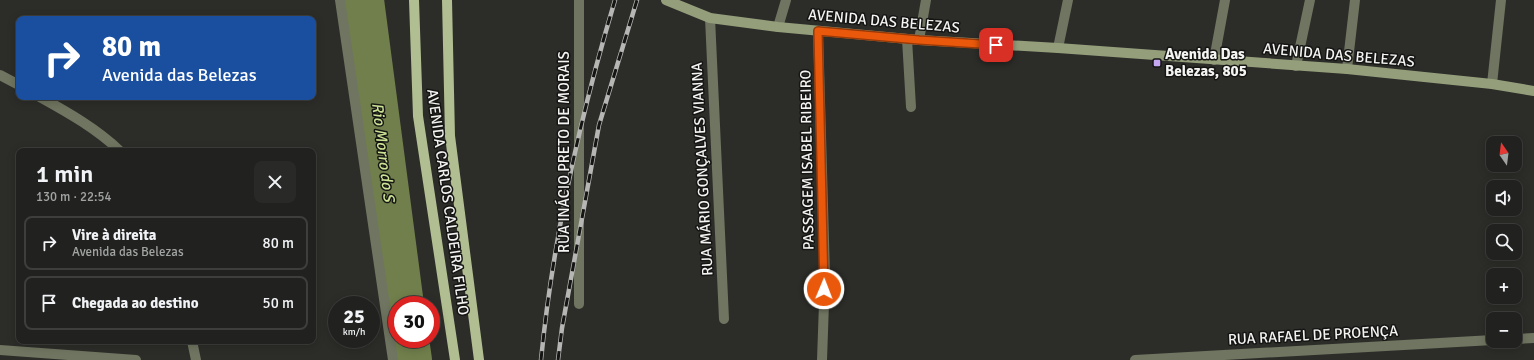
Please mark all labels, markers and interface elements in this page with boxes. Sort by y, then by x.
street label: AVENIDA DAS BELEZAS [807,5,961,37]
pin [979,28,1013,62]
text: 80 m [102,30,161,64]
icon: right [36,32,88,84]
icon: arrive [985,34,1007,56]
street label: AVENIDA DAS BELEZAS [1262,39,1416,71]
place label: Avenida Das Belezas, 805 [1165,45,1247,80]
street label: RUA INÁCIO PRETO DE MORAIS [554,51,573,253]
marker: Avenida Das Belezas, 805 [1152,58,1162,68]
street label: RUA MÁRIO GONÇALVES VIANNA [686,62,717,276]
text: Avenida das Belezas [102,64,257,86]
street label: PASSAGEM ISABEL RIBEIRO [796,70,818,250]
street label: AVENIDA CARLOS CALDEIRA FILHO [423,88,473,316]
water label: Rio Morro do S [367,102,399,205]
north arrow [1486,136,1522,172]
map controls [1486,136,1522,348]
text: 1 min [36,159,93,189]
button: close [254,161,296,203]
button: sound [1486,180,1522,216]
text: 130 m · 22:54 [36,189,112,205]
button: search [1486,224,1522,260]
text: Vire à direita [72,226,156,244]
icon: right [38,232,60,254]
text: 80 m [263,234,294,252]
text: Avenida das Belezas [72,244,184,260]
position arrow [803,268,845,310]
button: + [1486,268,1522,304]
icon: arrive [38,292,60,314]
text: Chegada ao destino [72,294,199,312]
text: 50 m [263,294,294,312]
speed limit sign: 30 [388,296,440,348]
text: 25 [343,304,365,329]
button: − [1486,312,1522,348]
street label: RUA RAFAEL DE PROENÇA [1227,322,1399,348]
text: km/h [343,326,365,338]

